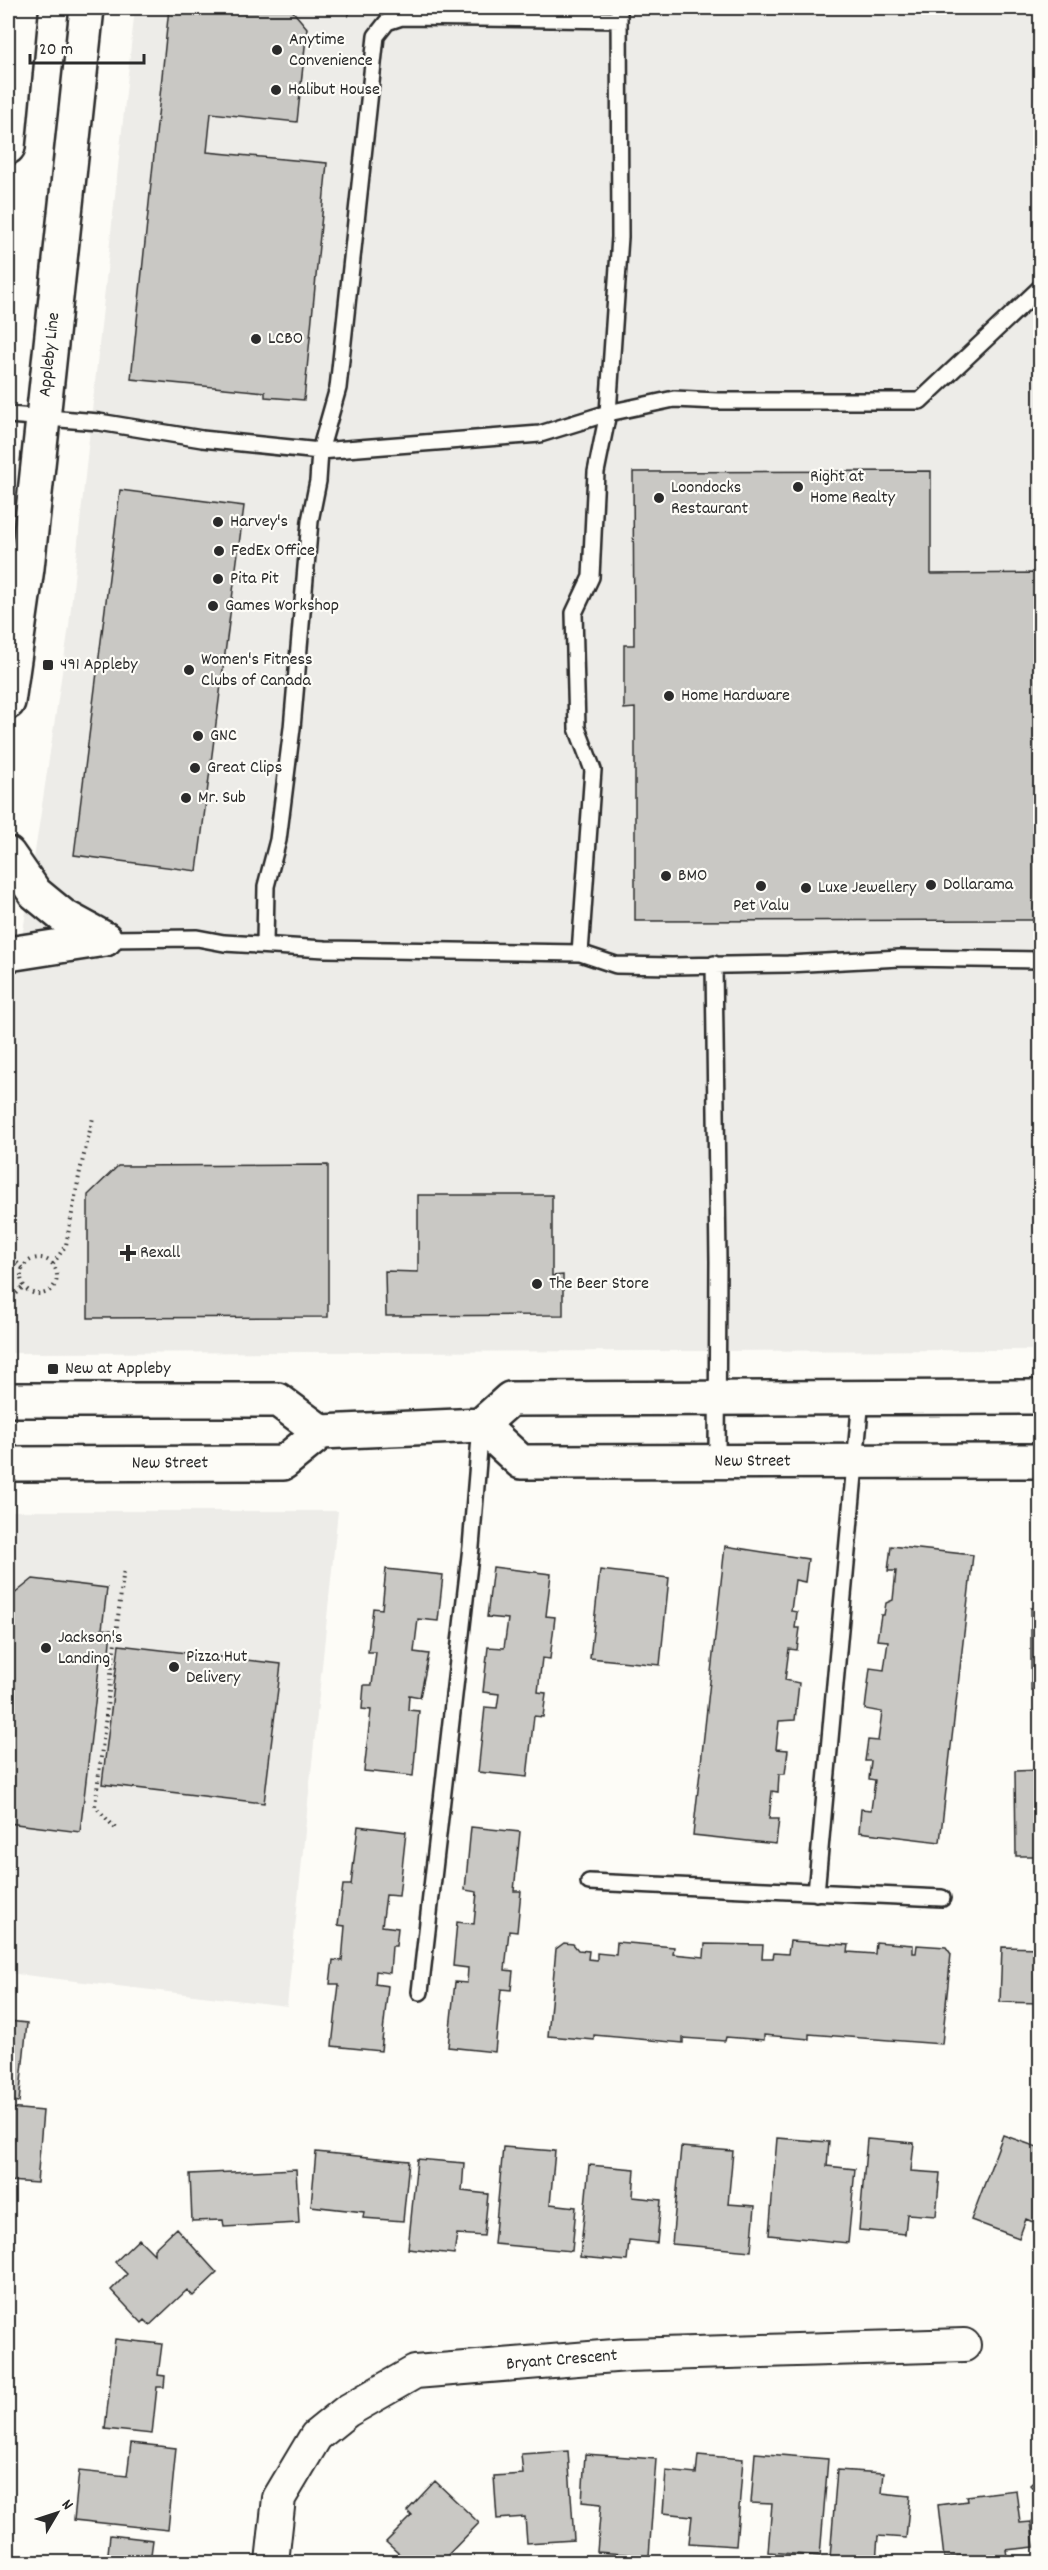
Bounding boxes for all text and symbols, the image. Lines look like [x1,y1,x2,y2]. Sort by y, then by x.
scale bar [30,27,144,65]
place label: Anytime Convenience [289,28,373,74]
text: 20 m [39,38,73,63]
marker: Anytime Convenience [270,43,284,57]
place label: Halibut House [288,78,380,103]
marker: Halibut House [269,83,283,97]
street label: Appleby Line [33,311,67,398]
place label: LCBO [268,327,303,352]
marker: LCBO [249,332,263,346]
place label: Right at Home Realty [810,465,896,511]
place label: Loondocks Restaurant [671,476,749,522]
marker: Right at Home Realty [791,480,805,494]
marker: Loondocks Restaurant [652,491,666,505]
place label: Harvey's [230,510,288,535]
marker: Harvey's [211,515,225,529]
place label: FedEx Office [231,539,315,564]
marker: FedEx Office [212,544,226,558]
place label: Pita Pit [230,567,279,592]
marker: Pita Pit [211,572,225,586]
place label: Games Workshop [225,594,339,619]
marker: Games Workshop [206,599,220,613]
place label: Women's Fitness Clubs of Canada [201,648,313,694]
place label: 491 Appleby [60,653,138,678]
marker: 491 Appleby [41,658,55,672]
marker: Women's Fitness Clubs of Canada [182,663,196,677]
place label: Home Hardware [681,684,790,709]
marker: Home Hardware [662,689,676,703]
place label: GNC [210,724,237,749]
marker: GNC [191,729,205,743]
place label: Great Clips [207,756,282,781]
marker: Great Clips [188,761,202,775]
place label: Mr. Sub [198,786,246,811]
marker: Mr. Sub [179,791,193,805]
place label: BMO [678,864,707,889]
marker: BMO [659,869,673,883]
place label: Dollarama [943,873,1014,898]
place label: Luxe Jewellery [818,876,917,901]
marker: Dollarama [924,878,938,892]
marker: Pet Valu [754,879,768,893]
marker: Luxe Jewellery [799,881,813,895]
place label: Pet Valu [733,894,789,919]
place label: Rexall [140,1241,181,1266]
marker: Rexall [121,1246,135,1260]
place label: The Beer Store [549,1272,649,1297]
marker: The Beer Store [530,1277,544,1291]
place label: New at Appleby [65,1357,171,1382]
marker: New at Appleby [46,1362,60,1376]
street label: New Street [714,1449,791,1474]
street label: New Street [132,1451,209,1476]
place label: Jackson's Landing [58,1626,123,1672]
marker: Jackson's Landing [39,1641,53,1655]
place label: Pizza Hut Delivery [186,1645,248,1691]
marker: Pizza Hut Delivery [167,1660,181,1674]
street label: Bryant Crescent [505,2343,619,2377]
north arrow [27,2483,87,2543]
text: N [55,2495,78,2516]

